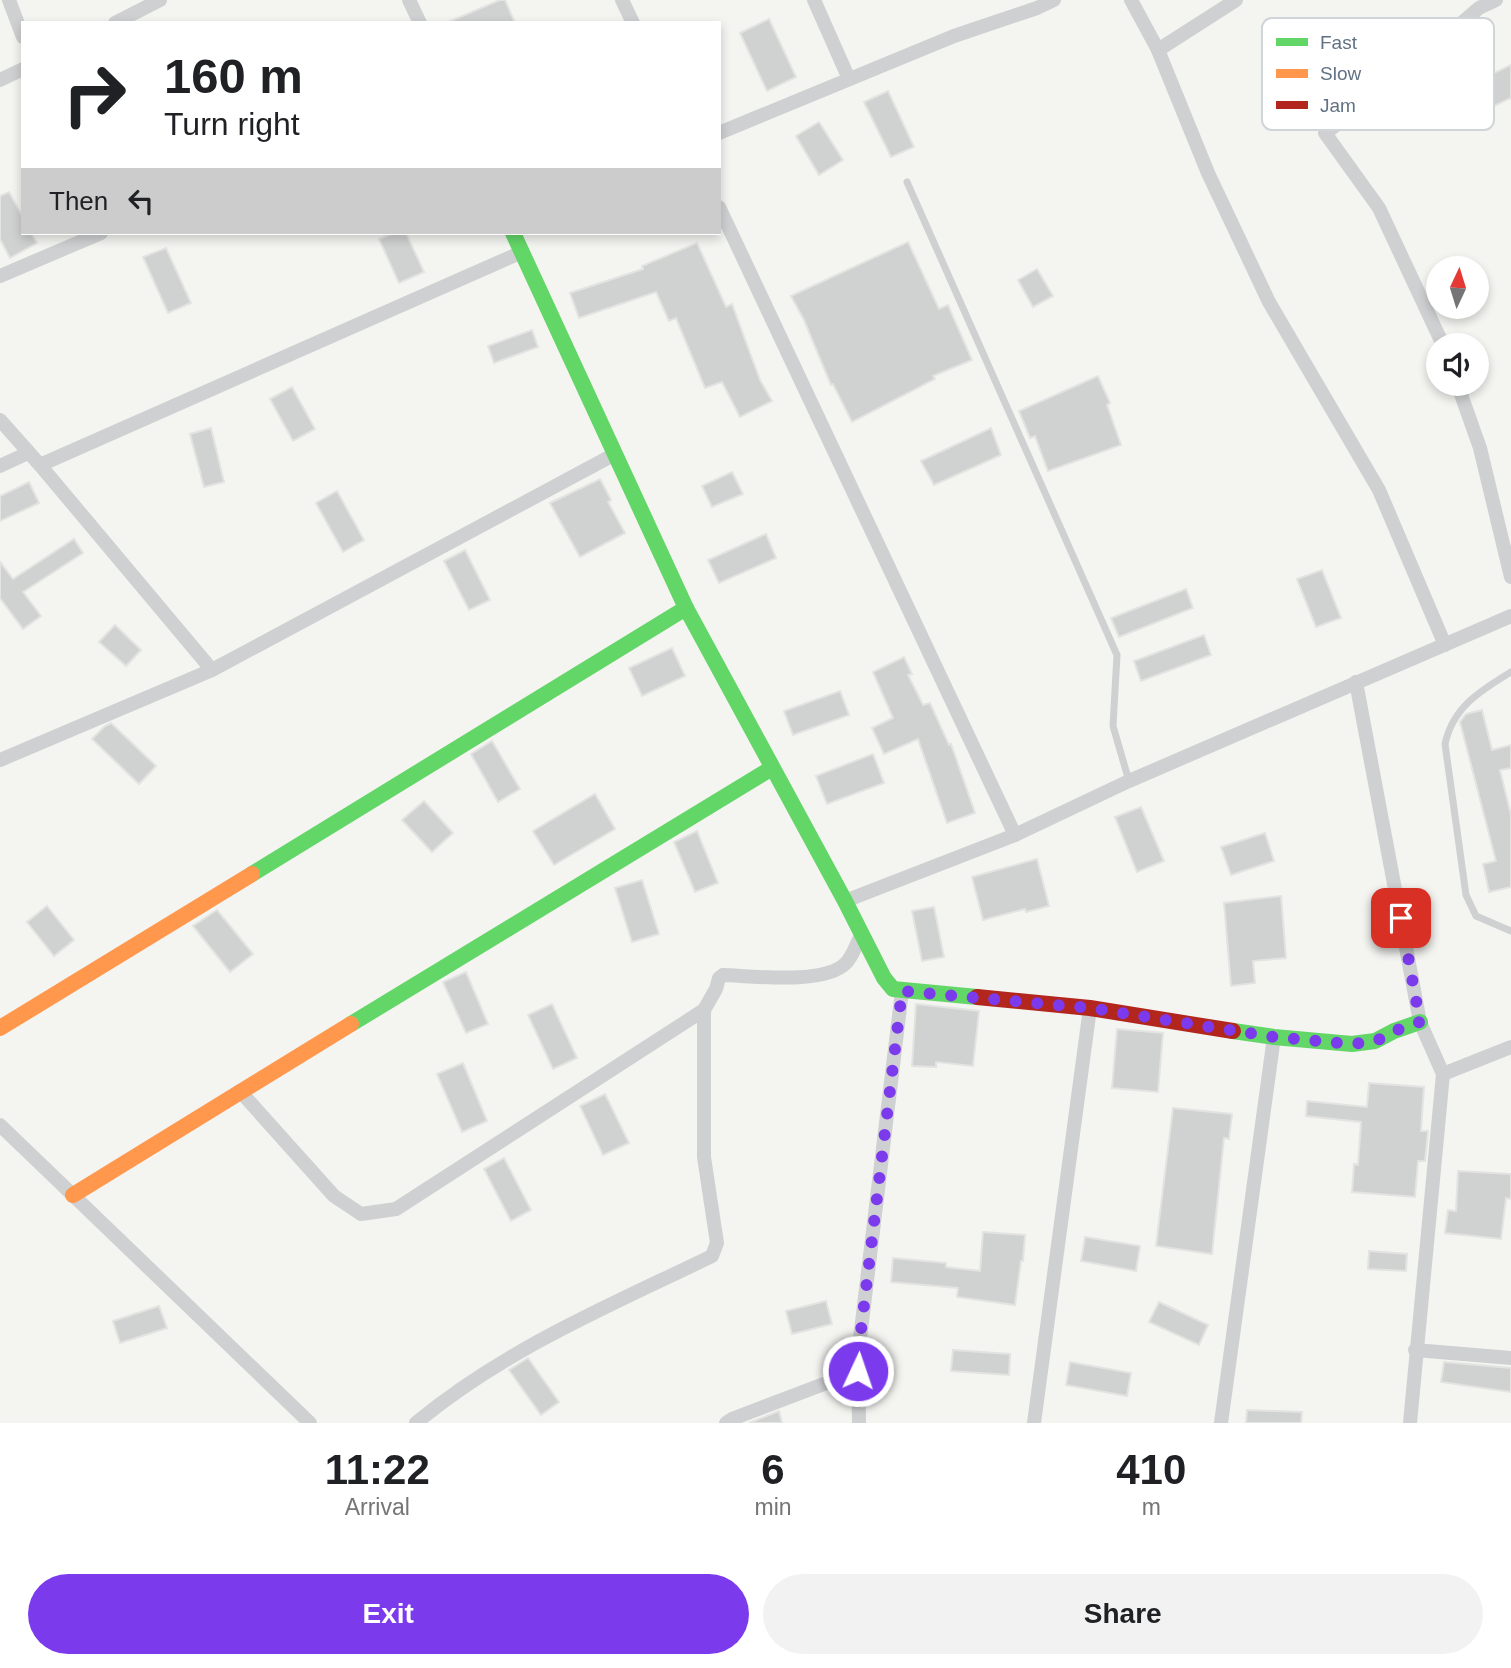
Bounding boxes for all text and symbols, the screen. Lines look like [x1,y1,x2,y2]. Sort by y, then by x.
legend [1262,18,1494,130]
text: Fast [1320,32,1358,53]
icon: right [49,49,140,140]
text: 160 m [164,49,303,103]
text: Slow [1320,63,1361,84]
text: Jam [1320,95,1356,116]
text: Turn right [164,106,300,142]
icon: left [122,182,160,220]
text: Then [49,186,108,216]
north arrow [1426,256,1489,318]
map controls [1426,256,1489,396]
button: sound [1426,333,1489,396]
pin [1371,888,1431,948]
icon: arrive [1382,899,1420,937]
position arrow [821,1334,895,1408]
text: 11:22 [325,1446,430,1493]
text: 6 [761,1446,785,1493]
text: 410 [1116,1446,1186,1493]
text: Arrival [345,1494,410,1520]
text: min [754,1494,792,1520]
text: m [1142,1494,1161,1520]
button: Exit [28,1574,749,1654]
button: Share [763,1574,1483,1654]

